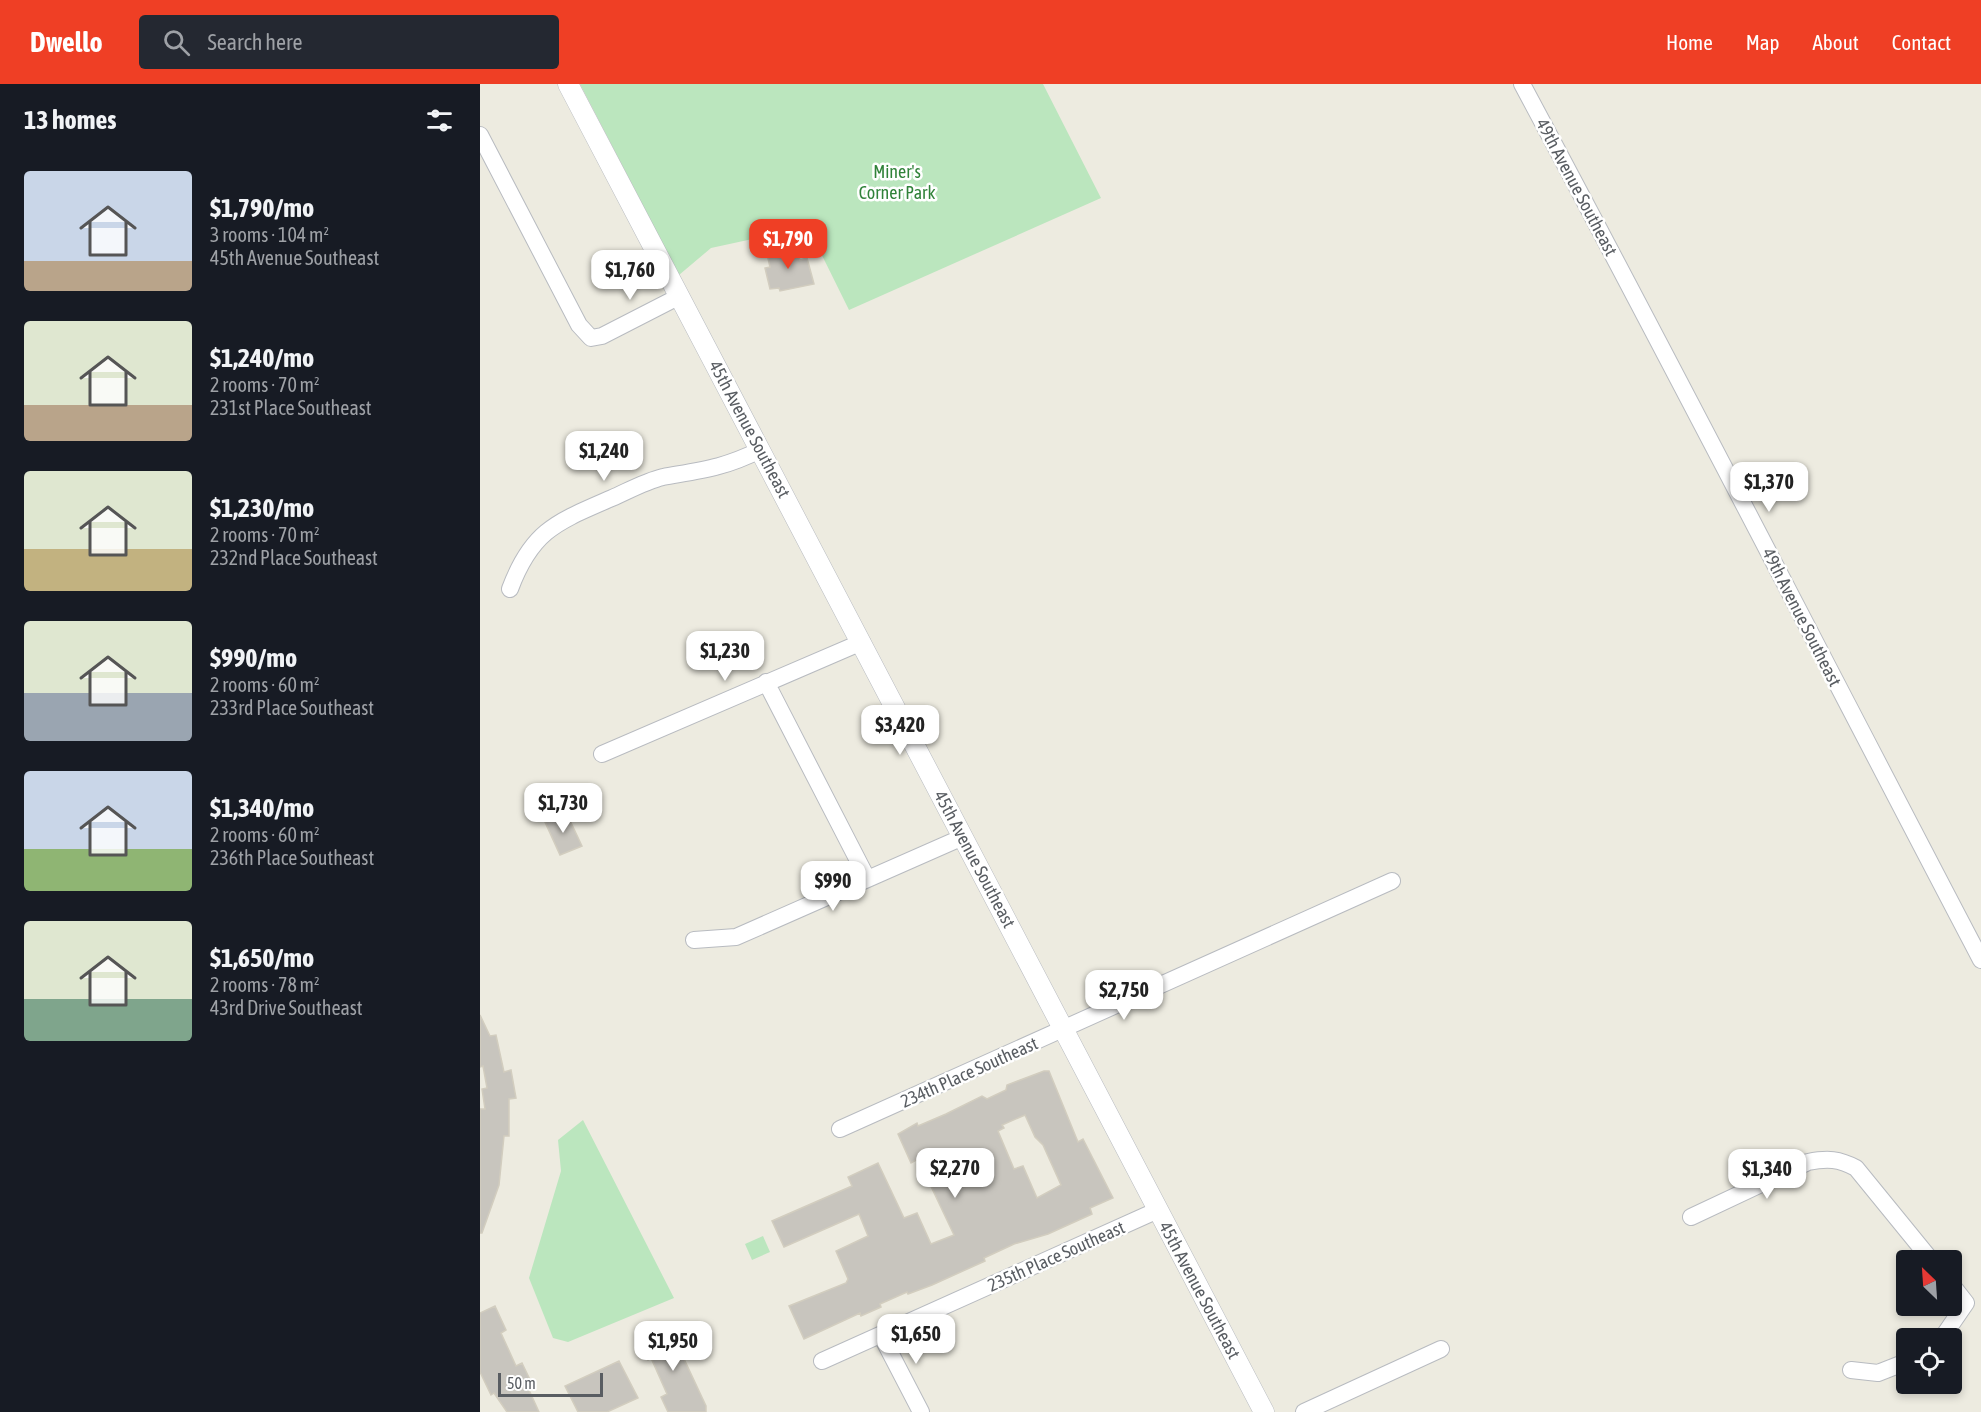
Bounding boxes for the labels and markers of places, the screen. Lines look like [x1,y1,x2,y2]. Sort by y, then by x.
pin: $1,790 [739,219,837,270]
pin: $1,760 [581,250,679,301]
pin: $1,240 [555,431,653,482]
pin: $1,370 [1720,462,1818,513]
pin: $1,230 [676,631,774,682]
pin: $3,420 [851,705,949,756]
pin: $1,730 [514,783,612,834]
pin: $990 [797,861,869,912]
pin: $2,750 [1075,970,1173,1021]
pin: $2,270 [906,1148,1004,1199]
pin: $1,340 [1718,1149,1816,1200]
pin: $1,650 [867,1314,965,1365]
pin: $1,950 [624,1321,722,1372]

